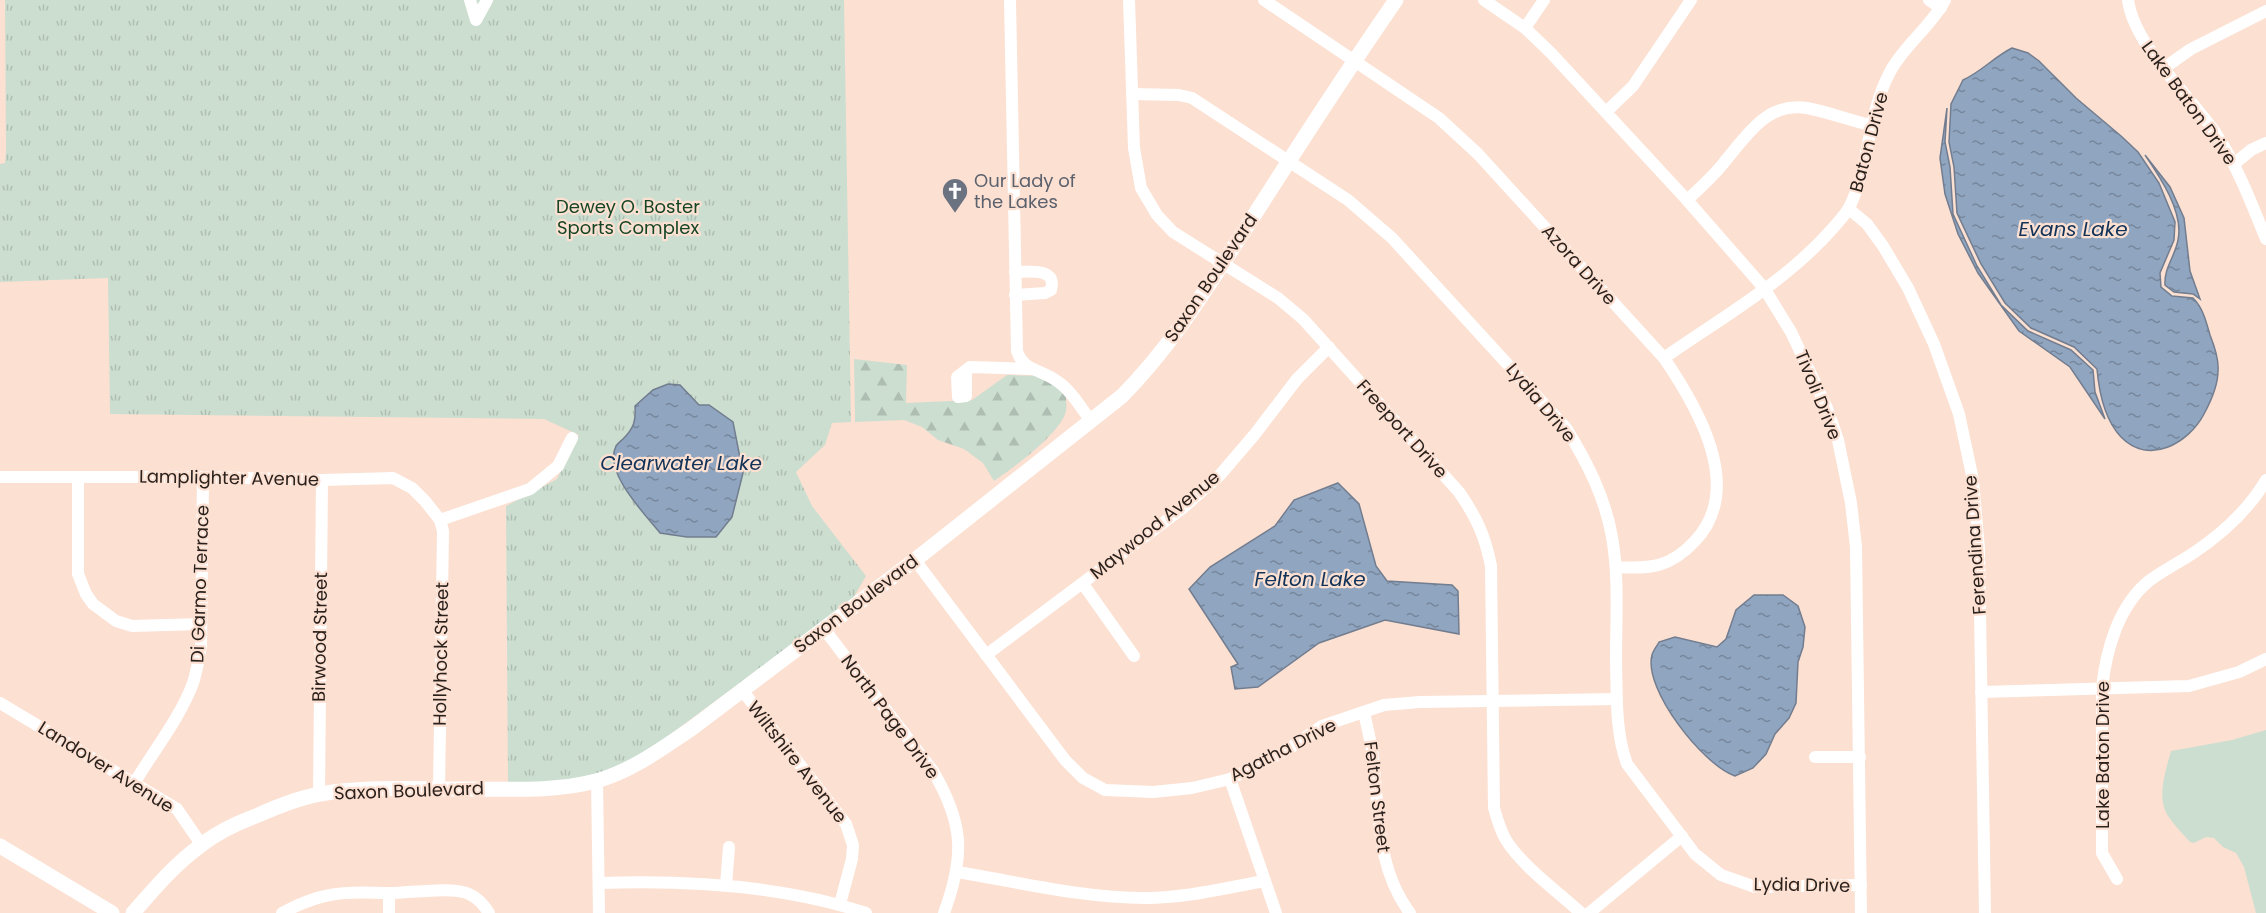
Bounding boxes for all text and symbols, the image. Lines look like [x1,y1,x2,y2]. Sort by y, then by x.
street label: Lake Baton Drive [2136,36,2243,170]
street label: Baton Drive [1843,89,1894,195]
place label: Our Lady of the Lakes [974,168,1076,214]
church icon: Our Lady of the Lakes [940,176,970,214]
park label: Dewey O. Boster Sports Complex [556,194,700,240]
street label: Saxon Boulevard [1158,209,1263,347]
water label: Evans Lake [2018,215,2128,243]
street label: Azora Drive [1536,219,1622,310]
street label: Tivoli Drive [1789,346,1848,443]
street label: Lydia Drive [1501,358,1582,448]
street label: Freeport Drive [1351,374,1453,483]
water label: Clearwater Lake [600,449,762,477]
street label: Lamplighter Avenue [139,463,319,492]
street label: Maywood Avenue [1085,464,1225,585]
street label: Ferendina Drive [1957,474,1992,616]
street label: Di Garmo Terrace [184,504,215,664]
street label: Saxon Boulevard [788,548,923,659]
water label: Felton Lake [1254,565,1366,593]
street label: Birwood Street [306,572,333,702]
street label: Hollyhock Street [427,582,454,726]
street label: North Page Drive [835,649,945,784]
street label: Lake Baton Drive [2090,681,2115,829]
street label: Wiltshire Avenue [742,695,853,828]
street label: Agatha Drive [1225,712,1340,787]
street label: Landover Avenue [34,715,179,818]
street label: Felton Street [1358,740,1397,854]
street label: Saxon Boulevard [334,775,484,806]
street label: Lydia Drive [1753,871,1851,898]

